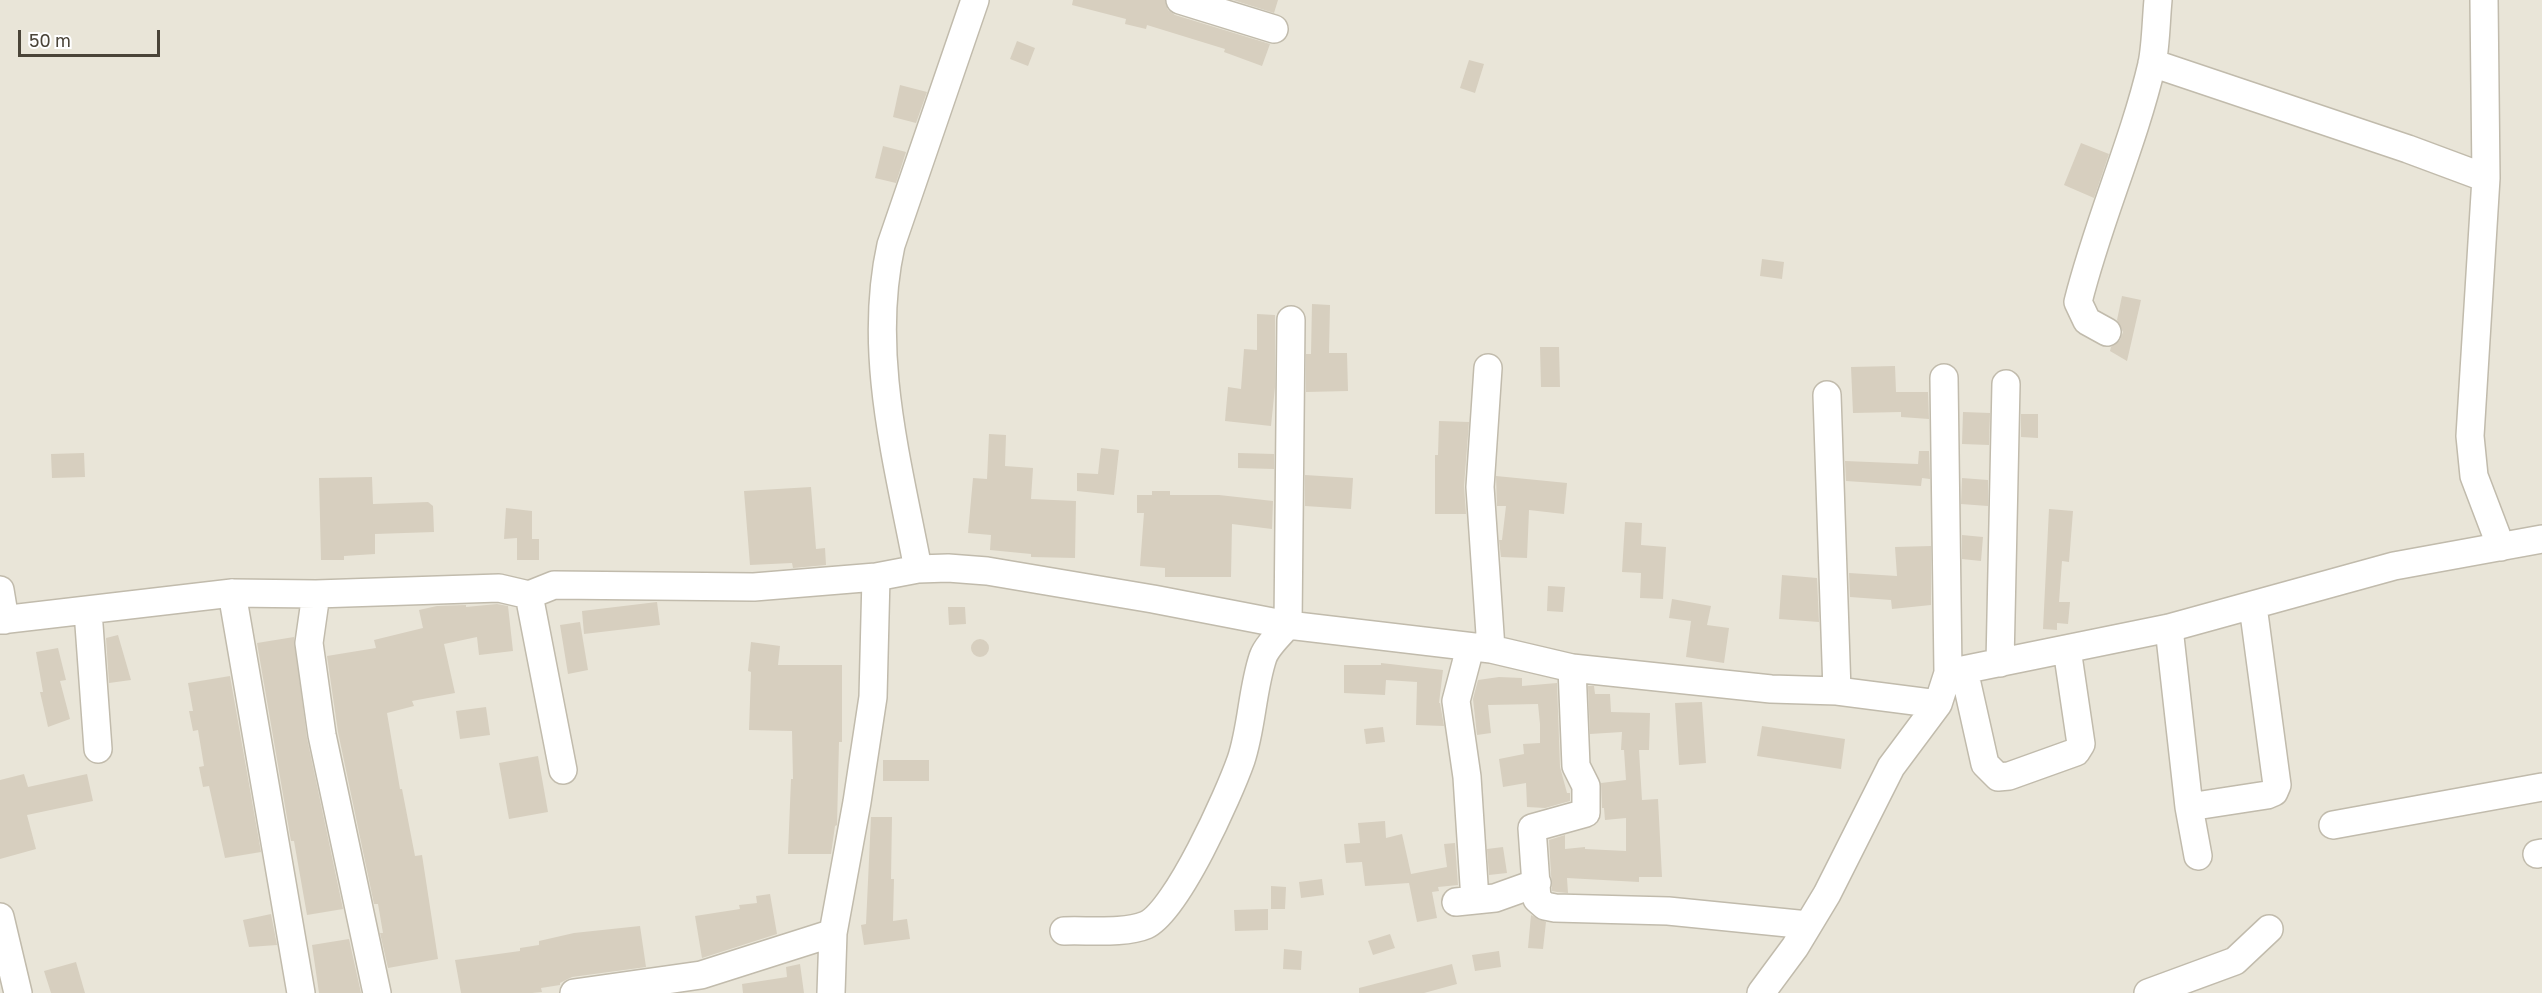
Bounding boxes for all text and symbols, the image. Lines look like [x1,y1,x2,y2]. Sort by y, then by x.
scale bar [21,18,164,56]
text: 50 m [29,29,71,51]

